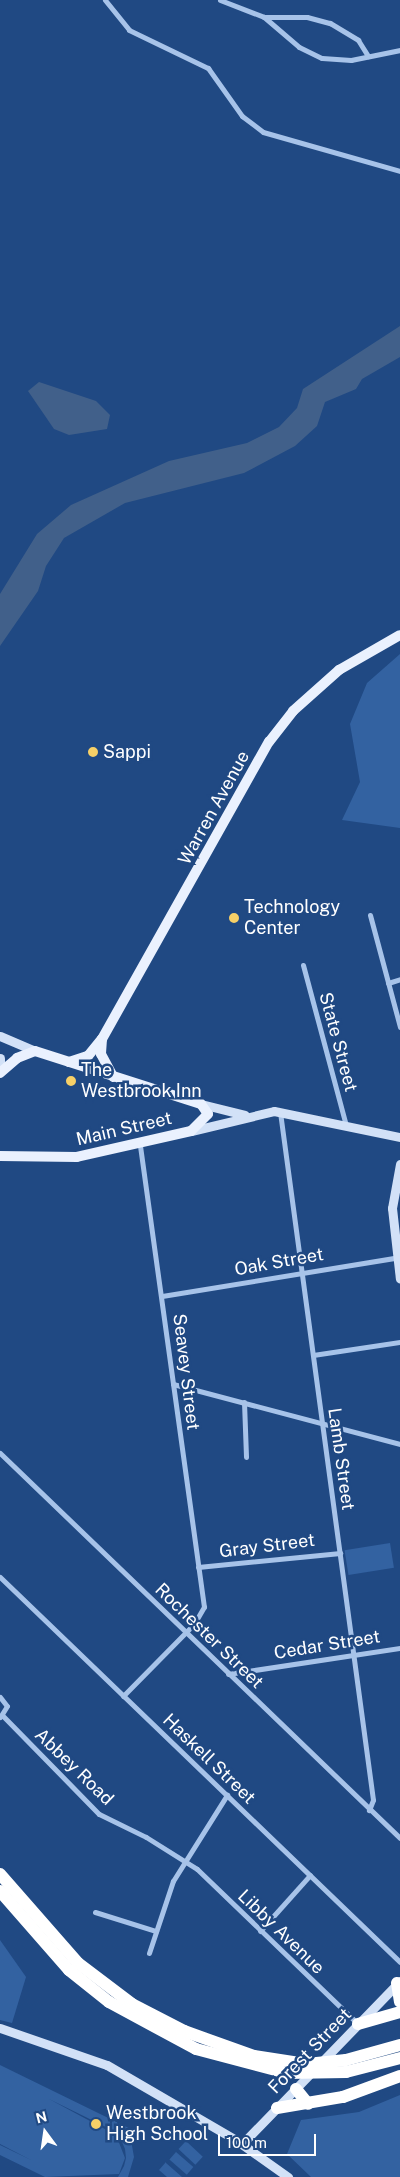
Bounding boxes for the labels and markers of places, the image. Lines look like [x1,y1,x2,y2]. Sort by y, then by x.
place label: Sappi [103,741,151,763]
marker: Sappi [87,746,99,758]
place label: Technology Center [244,897,340,940]
marker: Technology Center [228,912,240,924]
place label: The Westbrook Inn [81,1060,202,1102]
marker: The Westbrook Inn [65,1075,77,1087]
place label: Westbrook High School [106,2103,208,2146]
marker: Westbrook High School [90,2118,102,2130]

